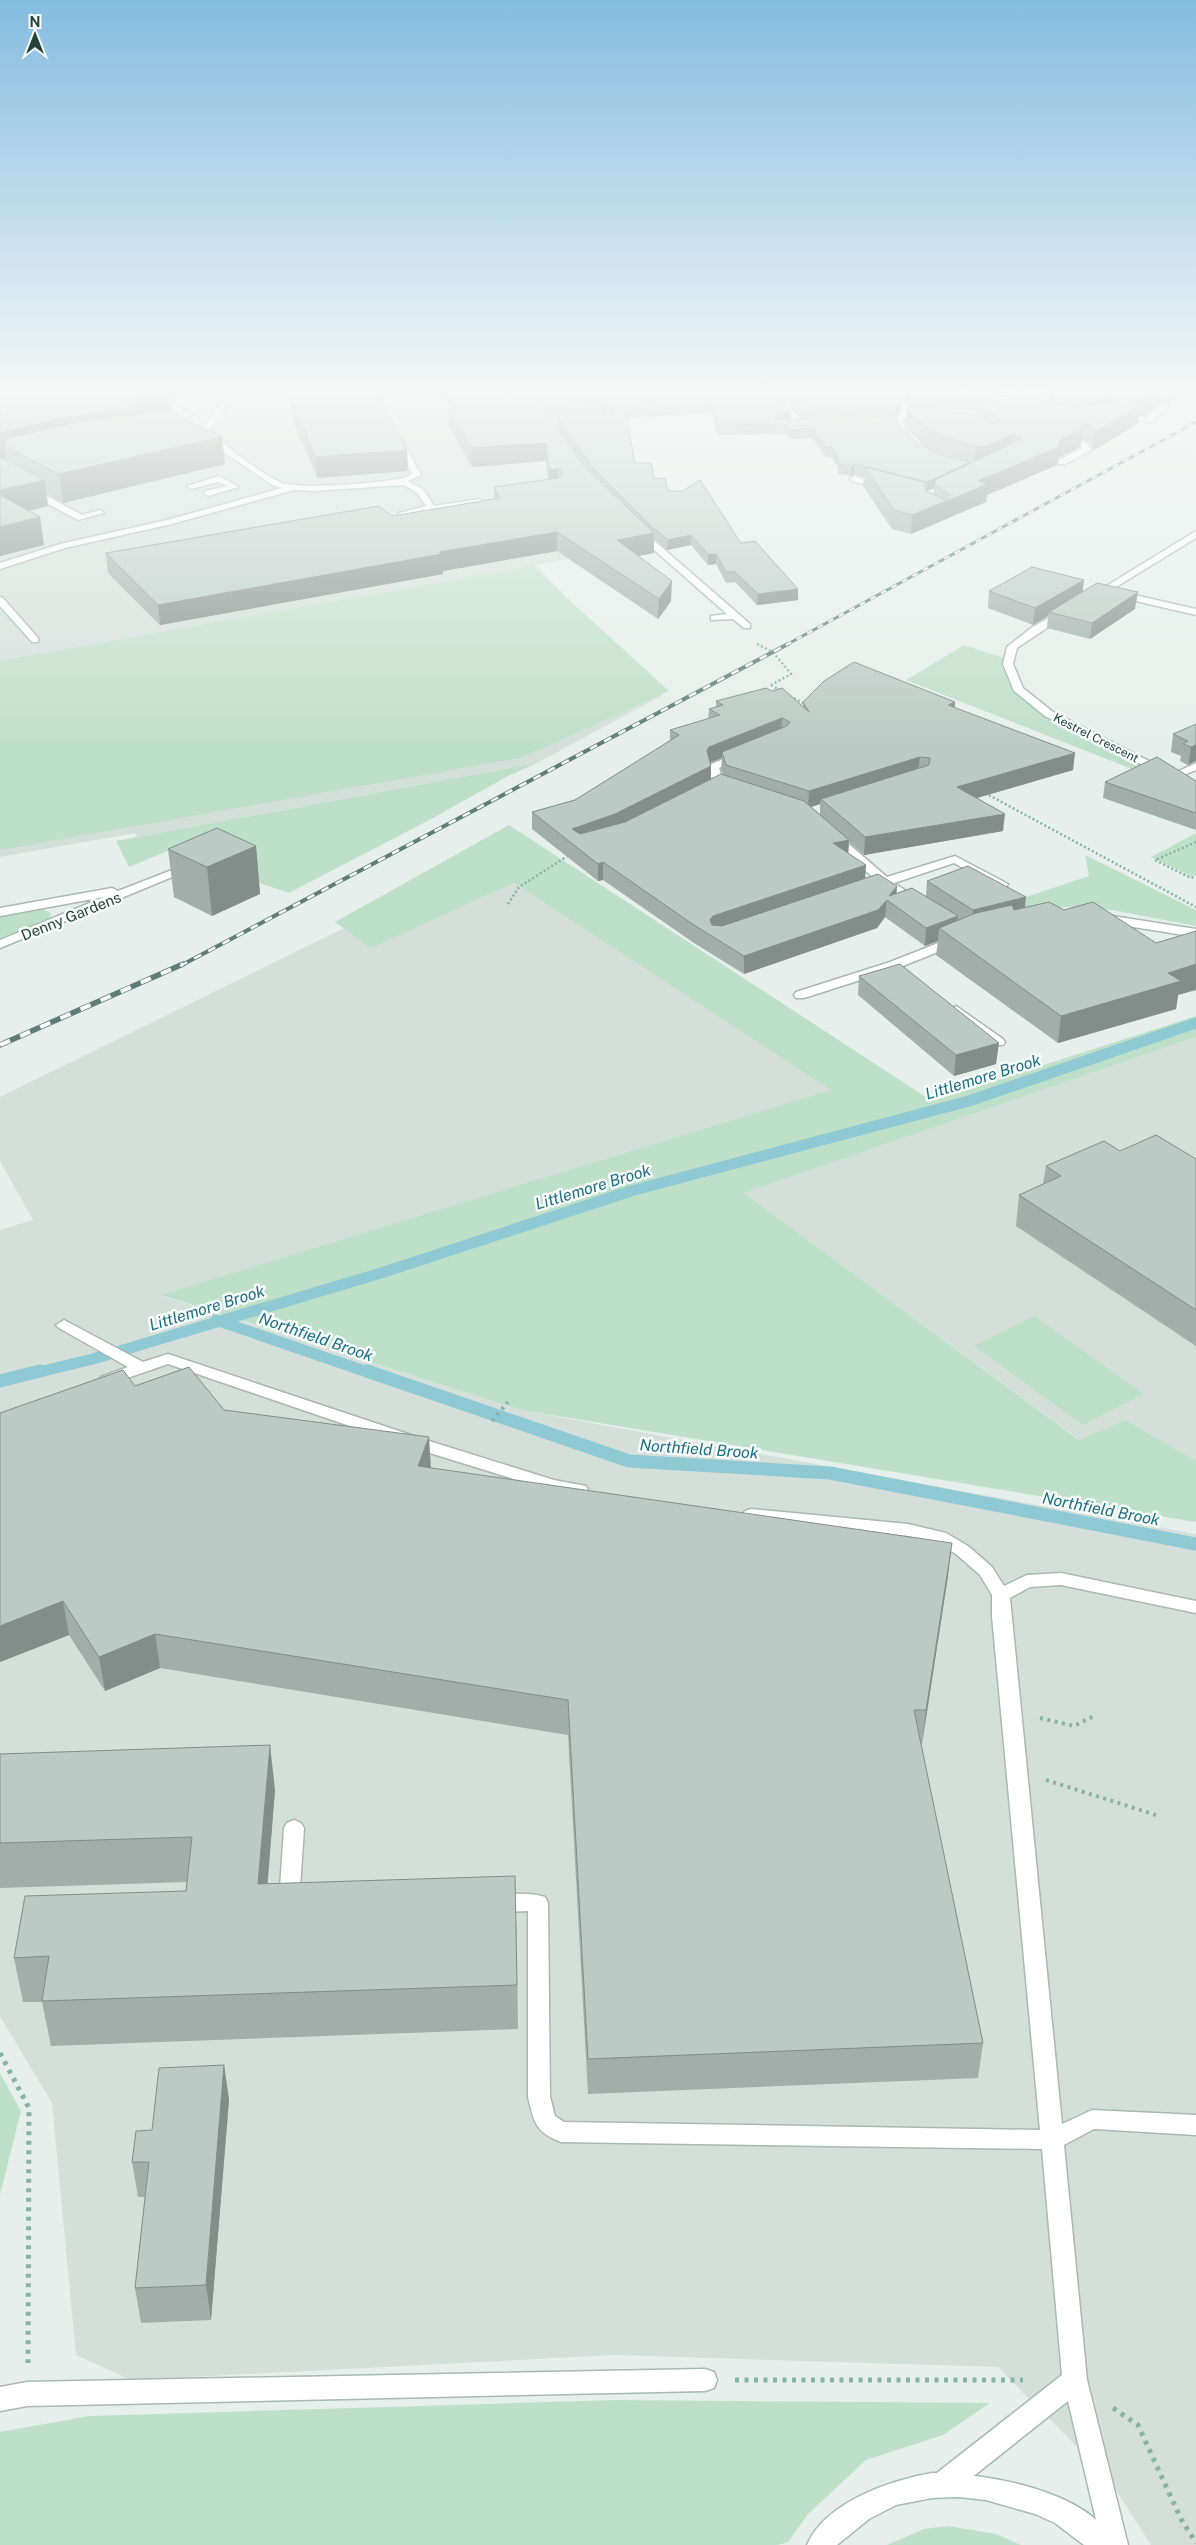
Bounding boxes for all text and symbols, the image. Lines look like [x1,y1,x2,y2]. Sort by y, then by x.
north arrow [10,10,60,60]
text: N [30,14,40,30]
street label: Kestrel Crescent [1051,711,1141,766]
street label: Denny Gardens [19,888,123,944]
water label: Littlemore Brook [923,1050,1043,1104]
water label: Littlemore Brook [533,1160,653,1214]
water label: Littlemore Brook [147,1281,267,1335]
water label: Northfield Brook [257,1309,376,1366]
water label: Northfield Brook [639,1435,759,1463]
water label: Northfield Brook [1041,1488,1162,1530]

